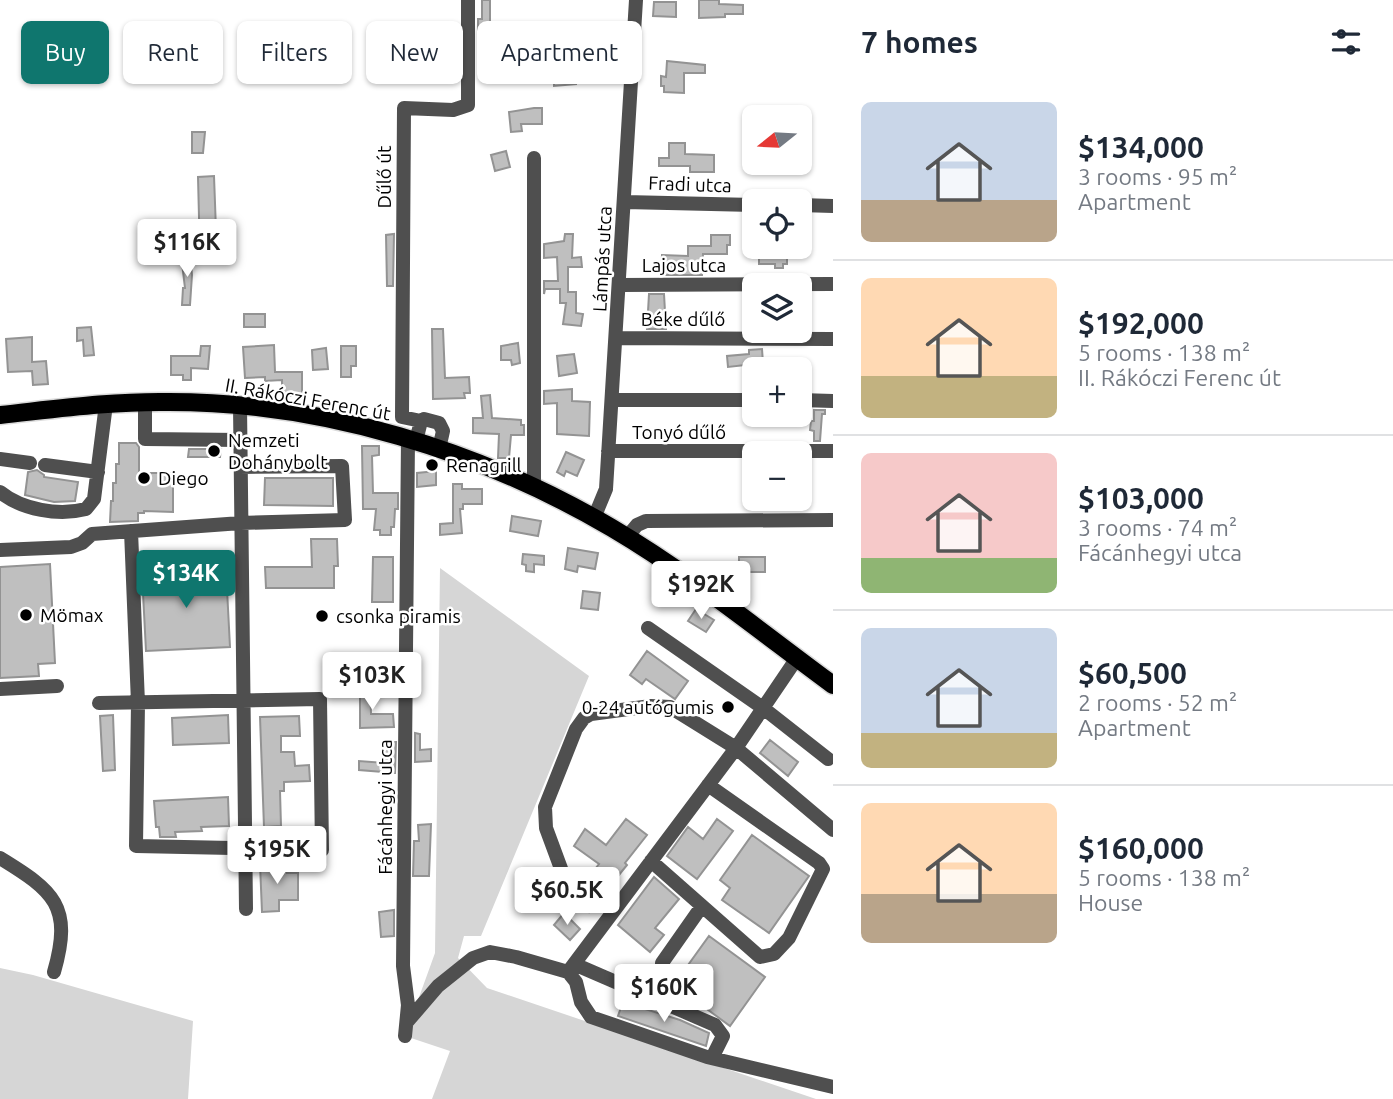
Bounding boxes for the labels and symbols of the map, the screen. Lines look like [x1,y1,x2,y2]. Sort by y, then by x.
north arrow [742,105,812,175]
street label: Dűlő út [373,145,395,209]
street label: Fradi utca [648,172,732,196]
street label: Lámpás utca [588,205,616,313]
pin: $116K [138,219,236,279]
street label: Lajos utca [642,254,726,276]
street label: Béke dűlő [641,308,725,330]
street label: II. Rákóczi Ferenc út [224,374,393,424]
street label: Tonyó dűlő [632,421,726,443]
place label: Nemzeti Dohánybolt [228,429,328,473]
marker: Nemzeti Dohánybolt [206,443,222,459]
place label: Renagrill [446,454,522,476]
marker: Renagrill [424,457,440,473]
place label: Diego [158,467,209,489]
marker: Diego [136,470,152,486]
pin: $134K [137,550,235,610]
pin: $192K [652,562,750,621]
place label: Mömax [40,604,104,626]
place label: csonka piramis [336,605,461,627]
marker: Mömax [18,607,34,623]
marker: csonka piramis [314,608,330,624]
pin: $103K [323,652,421,712]
place label: 0-24 autógumis [582,696,714,718]
marker: 0-24 autógumis [720,699,736,715]
street label: Fácánhegyi utca [374,739,396,875]
pin: $195K [228,826,326,886]
pin: $60.5K [510,867,624,927]
pin: $160K [615,964,713,1024]

